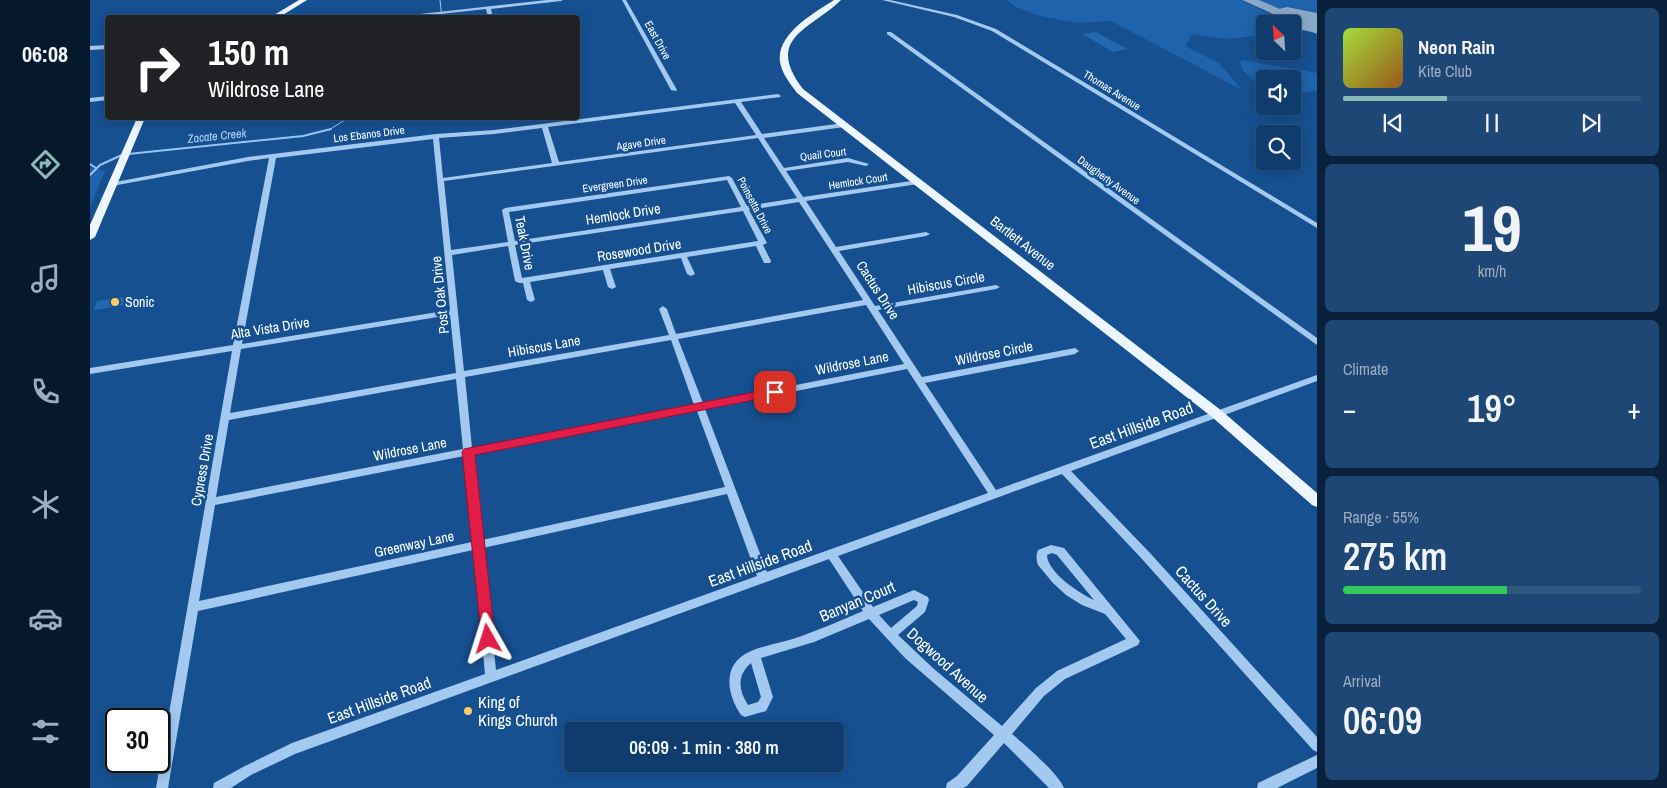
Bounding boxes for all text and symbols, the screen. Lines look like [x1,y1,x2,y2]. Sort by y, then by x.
north arrow [1256,15,1301,60]
map controls [1256,15,1301,170]
street label: East Drive [642,18,674,62]
text: 150 m [208,29,289,76]
text: Neon Rain [1418,34,1495,60]
icon: right [125,35,190,100]
text: 06:08 [22,39,68,69]
text: Kite Club [1418,60,1472,82]
street label: Thomas Avenue [1081,67,1143,113]
button: sound [1256,70,1301,115]
text: Wildrose Lane [208,74,324,104]
icon: previous [1379,109,1407,137]
icon: pause [1478,109,1506,137]
icon: next [1577,109,1605,137]
street label: Los Ebanos Drive [333,123,405,145]
water label: Zacate Creek [186,125,248,147]
button: search [1256,125,1301,170]
street label: Agave Drive [614,133,667,154]
street label: Quail Court [799,144,847,164]
icon: directions [28,147,63,182]
street label: Daugherty Avenue [1075,153,1143,207]
street label: Hemlock Court [827,169,889,193]
street label: Evergreen Drive [582,172,648,196]
street label: Poinsetta Drive [734,174,776,236]
text: 19 [1462,184,1522,271]
street label: Hemlock Drive [584,199,662,229]
street label: Bartlett Avenue [987,212,1059,274]
street label: Teak Drive [511,214,539,272]
street label: Rosewood Drive [596,234,682,266]
street label: Post Oak Drive [427,255,453,335]
street label: Cactus Drive [852,257,904,323]
text: km/h [1478,260,1506,282]
icon: music [28,261,63,296]
street label: Hibiscus Circle [906,267,986,299]
place label: Sonic [125,293,155,311]
marker: Sonic [109,296,121,308]
street label: Alta Vista Drive [228,313,311,343]
street label: Hibiscus Lane [506,331,582,361]
street label: Wildrose Circle [954,337,1034,369]
street label: Wildrose Lane [814,347,890,379]
text: Climate [1343,358,1388,380]
pin [754,371,796,413]
icon: phone [28,374,63,409]
icon: arrive [761,378,789,406]
text: 19° [1467,383,1517,434]
text: − [1343,390,1356,428]
text: + [1628,390,1641,428]
street label: East Hillside Road [1086,396,1196,454]
street label: Cypress Drive [187,433,217,507]
street label: Wildrose Lane [372,433,448,465]
icon: climate [28,487,63,522]
text: Range · 55% [1343,506,1419,528]
street label: Greenway Lane [372,527,456,561]
text: 275 km [1343,531,1447,582]
street label: East Hillside Road [705,534,815,592]
street label: Cactus Drive [1170,560,1238,632]
street label: Banyan Court [816,575,899,627]
icon: car [28,601,63,636]
position arrow [461,612,513,664]
street label: Dogwood Avenue [903,622,993,708]
text: Arrival [1343,670,1381,692]
street label: East Hillside Road [324,671,434,729]
place label: King of Kings Church [478,691,558,731]
text: 06:09 [1343,695,1422,746]
marker: King of Kings Church [462,705,474,717]
speed limit sign: 30 [105,708,170,773]
icon: filters [28,714,63,749]
text: 06:09 · 1 min · 380 m [629,734,779,760]

